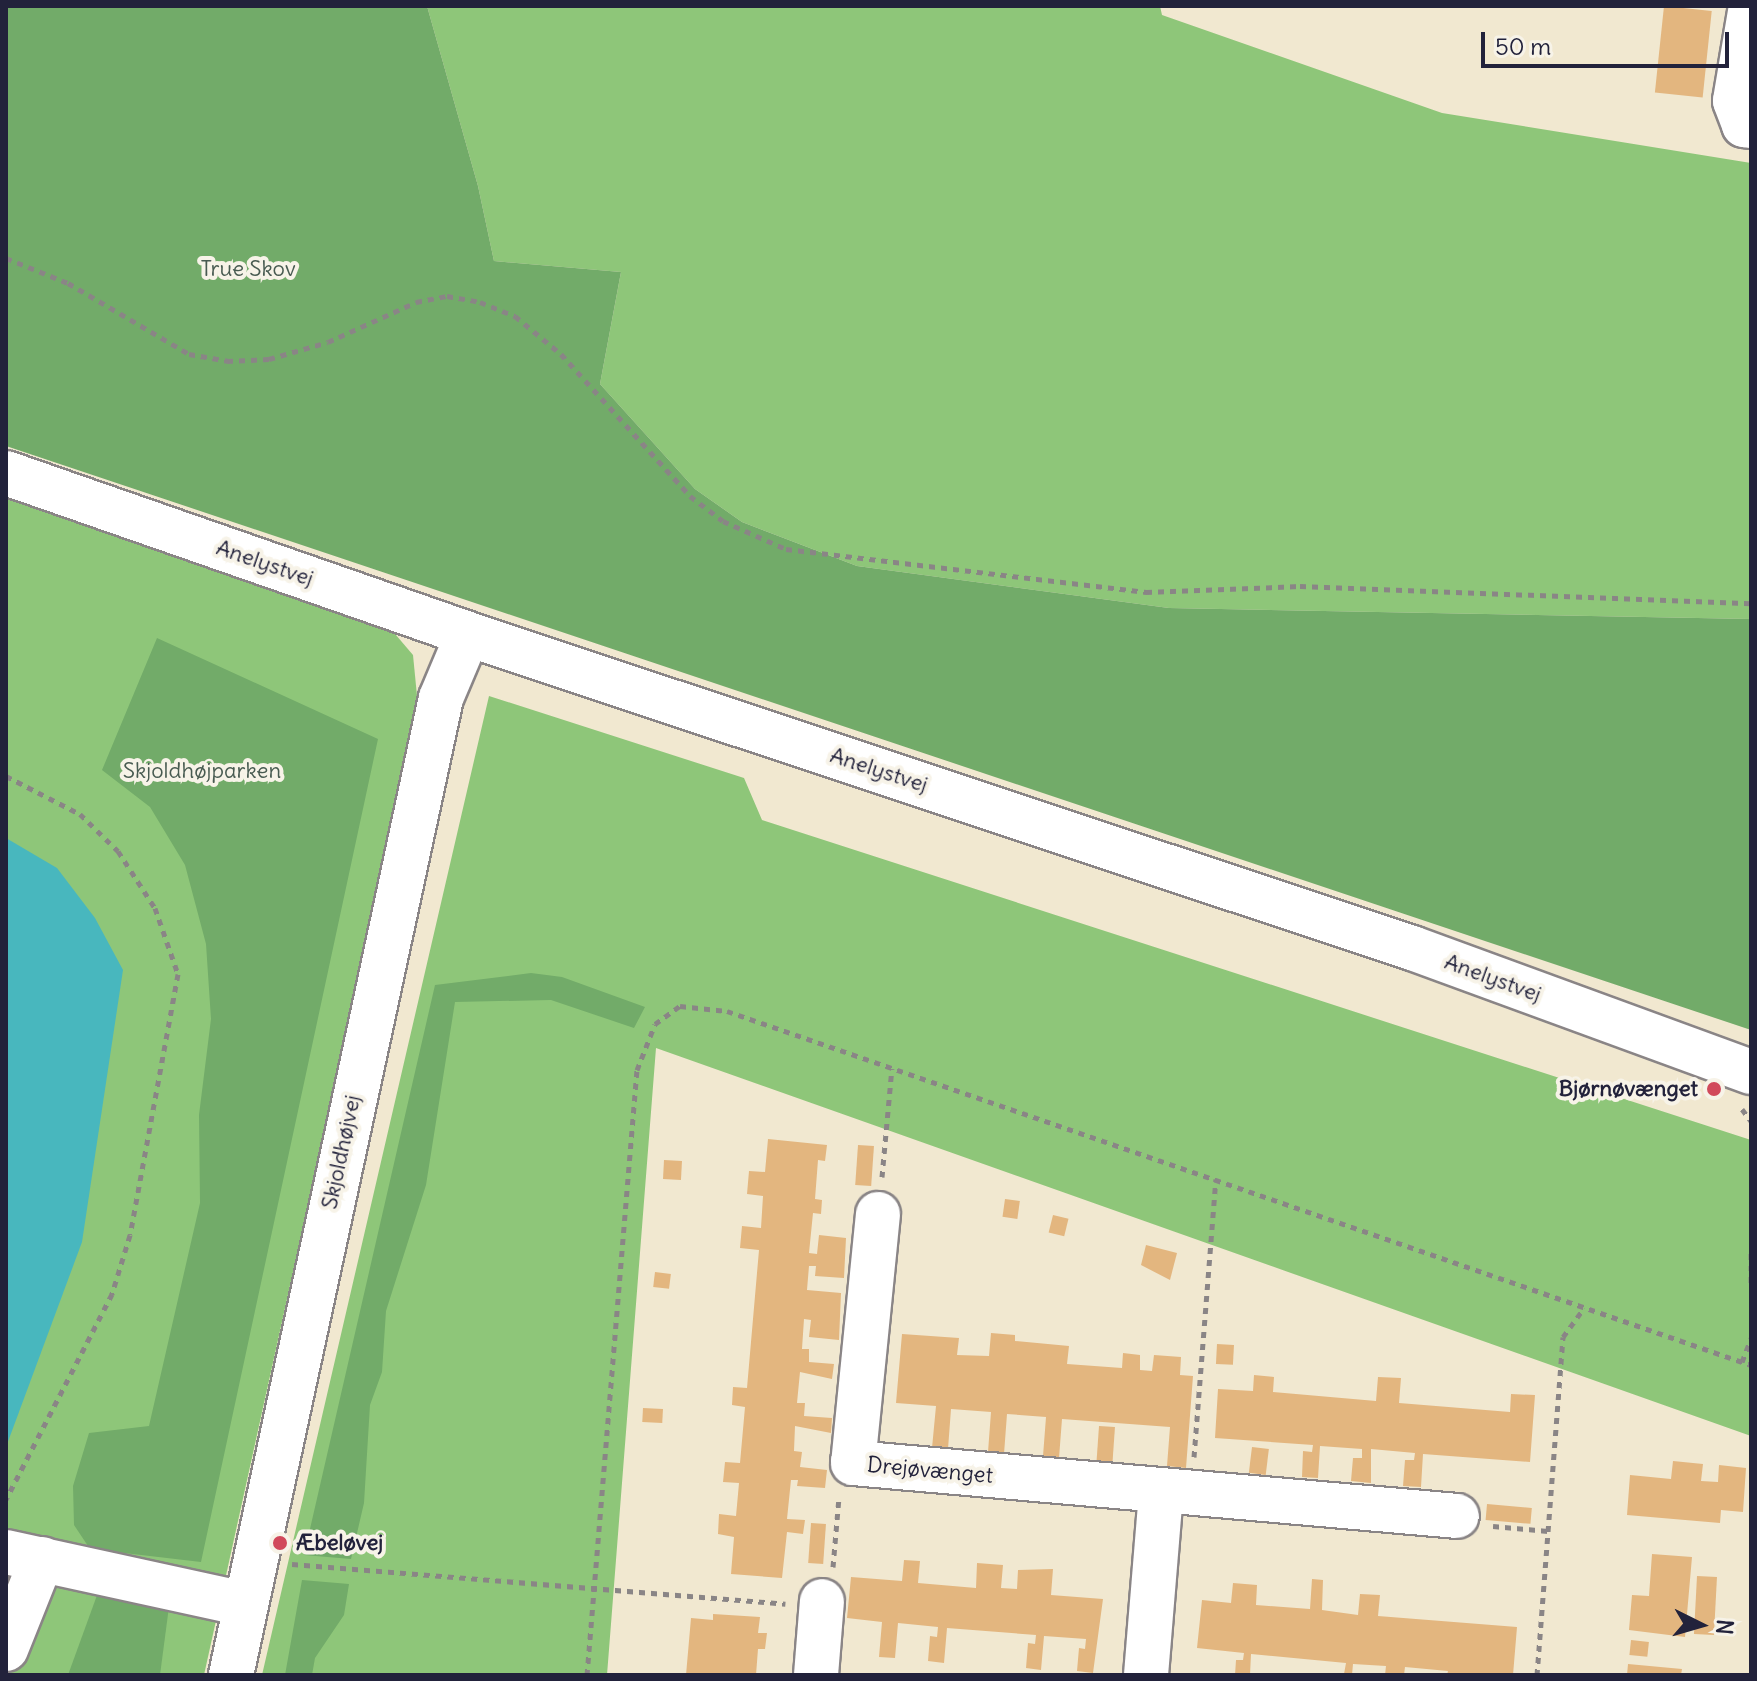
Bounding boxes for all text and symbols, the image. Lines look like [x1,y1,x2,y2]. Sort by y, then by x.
scale bar [1485,16,1733,66]
text: 50 m [1495,31,1551,61]
park label: True Skov [200,256,296,282]
street label: Anelystvej [213,534,317,592]
street label: Anelystvej [827,742,931,798]
park label: Skjoldhøjparken [123,758,281,784]
street label: Anelystvej [1441,948,1545,1008]
place label: Bjørnøvænget [1559,1076,1698,1102]
marker: Bjørnøvænget [1705,1080,1723,1098]
street label: Skjoldhøjvej [316,1093,366,1211]
street label: Drejøvænget [866,1451,994,1489]
place label: Æbeløvej [296,1530,383,1556]
marker: Æbeløvej [271,1534,289,1552]
north arrow [1661,1585,1741,1665]
text: N [1710,1618,1740,1636]

